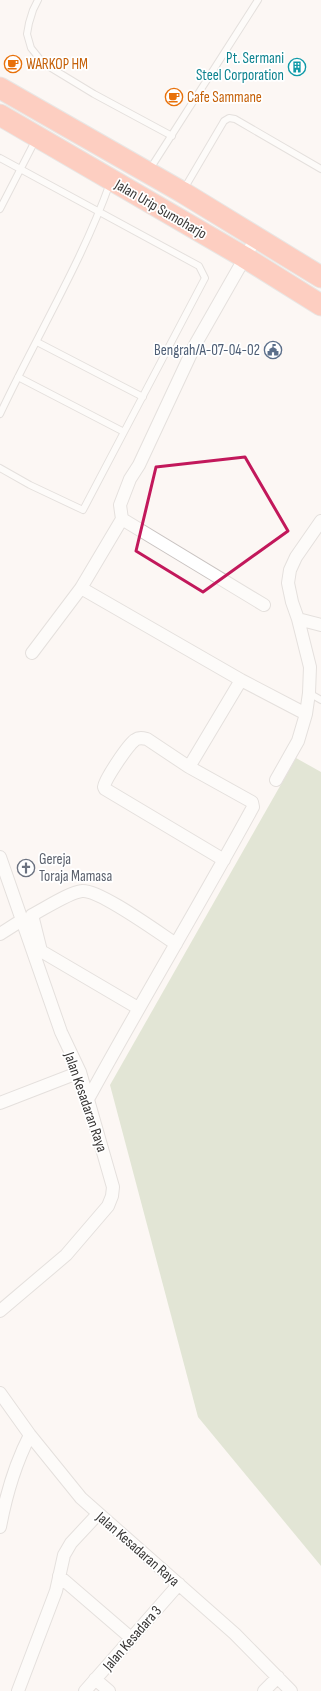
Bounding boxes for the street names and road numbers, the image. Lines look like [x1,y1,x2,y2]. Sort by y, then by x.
street label: Jalan Urip Sumoharjo [110,175,210,243]
street label: Jalan Kesadaran Raya [59,1049,112,1155]
street label: Jalan Kesadaran Raya [91,1507,183,1591]
street label: Jalan Kesadara 3 [98,1602,166,1676]

